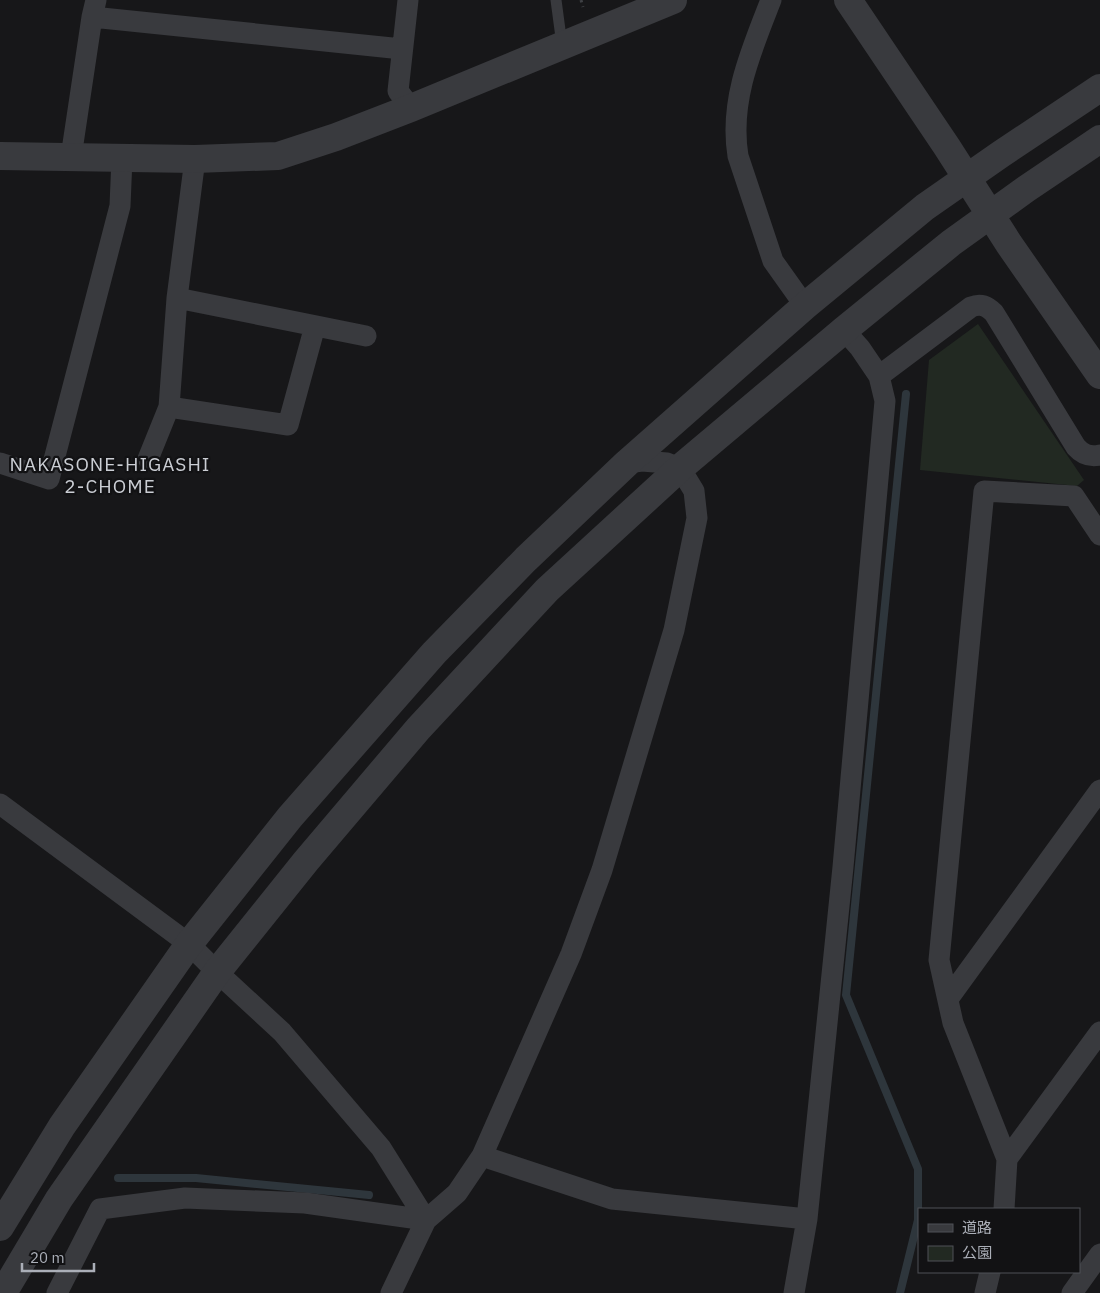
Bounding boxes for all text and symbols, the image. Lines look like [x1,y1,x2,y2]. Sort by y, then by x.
district label: NAKASONE-HIGASHI 2-CHOME [10,452,210,498]
legend [918,1208,1080,1273]
text: 道路 [962,1218,992,1237]
scale bar [22,1240,95,1272]
text: 公園 [962,1243,992,1262]
text: 20 m [30,1248,65,1267]

